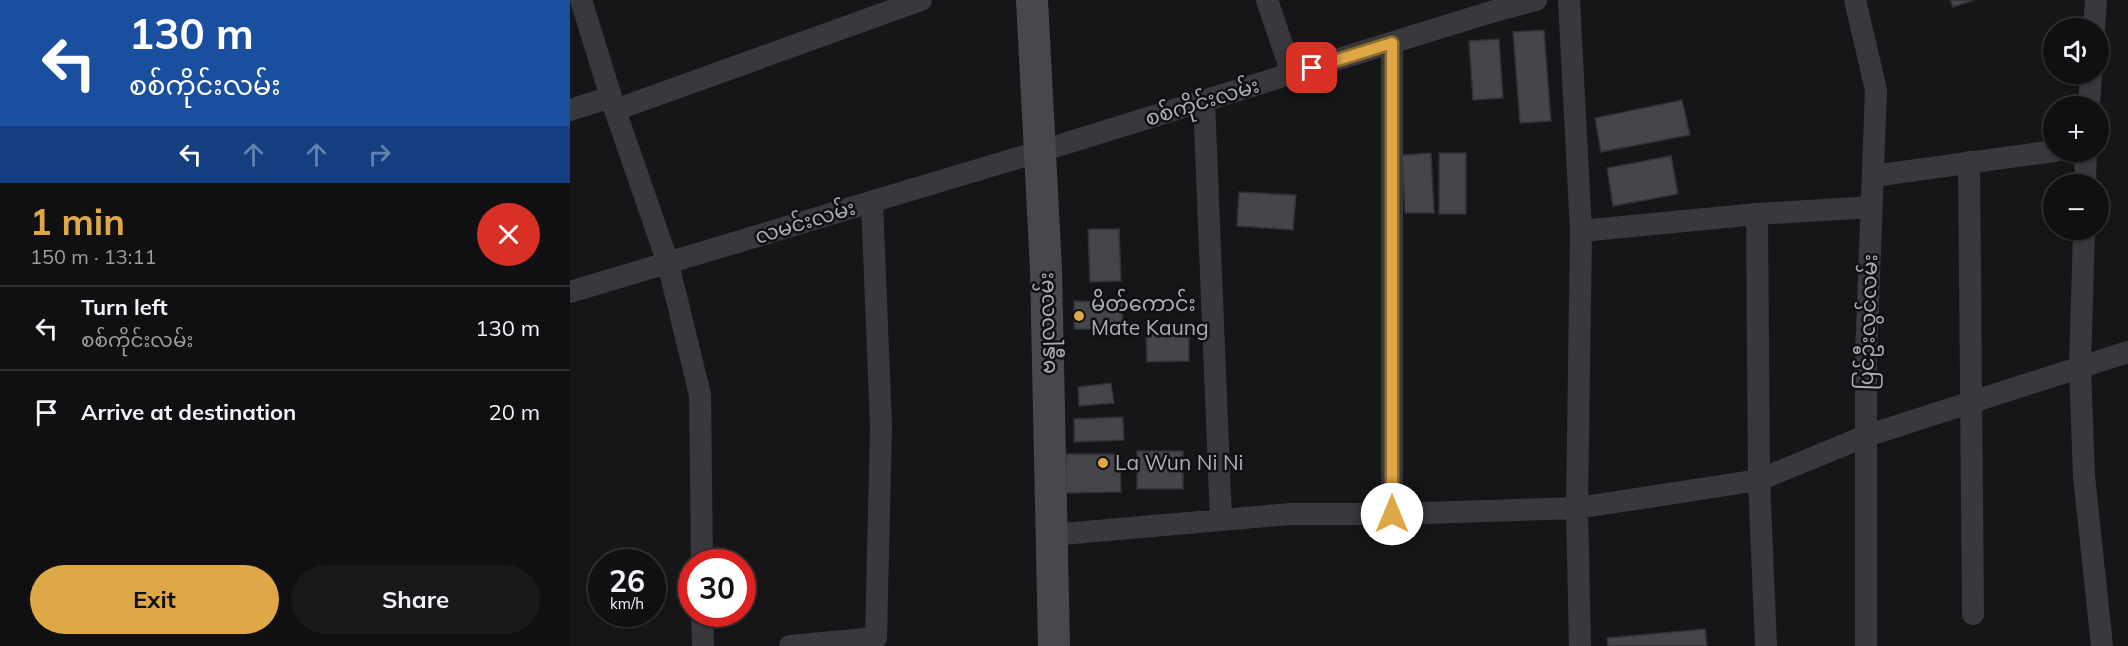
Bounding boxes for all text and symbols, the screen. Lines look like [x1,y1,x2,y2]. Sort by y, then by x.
text: 130 m [129,7,254,60]
map controls [2043,18,2109,240]
button: sound [2043,18,2109,84]
icon: left [30,24,108,102]
pin [1286,42,1337,93]
icon: arrive [1295,51,1328,84]
text: စစ်ကိုင်းလမ်း [129,68,281,102]
street label: စစ်ကိုင်းလမ်း [1141,69,1263,135]
button: + [2043,96,2109,162]
icon: left [174,138,207,171]
icon: ahead [237,138,270,171]
icon: ahead [300,138,333,171]
icon: right [363,138,396,171]
button: − [2043,174,2109,240]
street label: လမင်းလမ်း [751,192,858,249]
text: 1 min [30,199,125,244]
button: close [477,203,540,266]
text: 150 m · 13:11 [30,244,156,269]
street label: ပြင်ဦးလွင်လမ်း [1850,253,1887,391]
street label: ဗန္ဓုလလမ်း [1030,272,1065,374]
place label: မိတ်ကောင်း Mate Kaung [1091,288,1209,340]
text: Turn left [81,293,168,321]
marker: မိတ်ကောင်း Mate Kaung [1072,309,1086,323]
icon: left [30,312,63,345]
text: 130 m [475,314,540,342]
text: စစ်ကိုင်းလမ်း [81,327,193,352]
icon: arrive [30,396,63,429]
text: Arrive at destination [81,398,296,426]
text: 20 m [489,398,540,426]
place label: La Wun Ni Ni [1115,449,1244,475]
marker: La Wun Ni Ni [1096,456,1110,470]
position arrow [1360,482,1424,546]
speed limit sign: 30 [678,549,756,627]
text: 26 [609,562,645,600]
button: Exit [30,565,279,634]
button: Share [291,565,540,634]
text: km/h [610,594,644,613]

